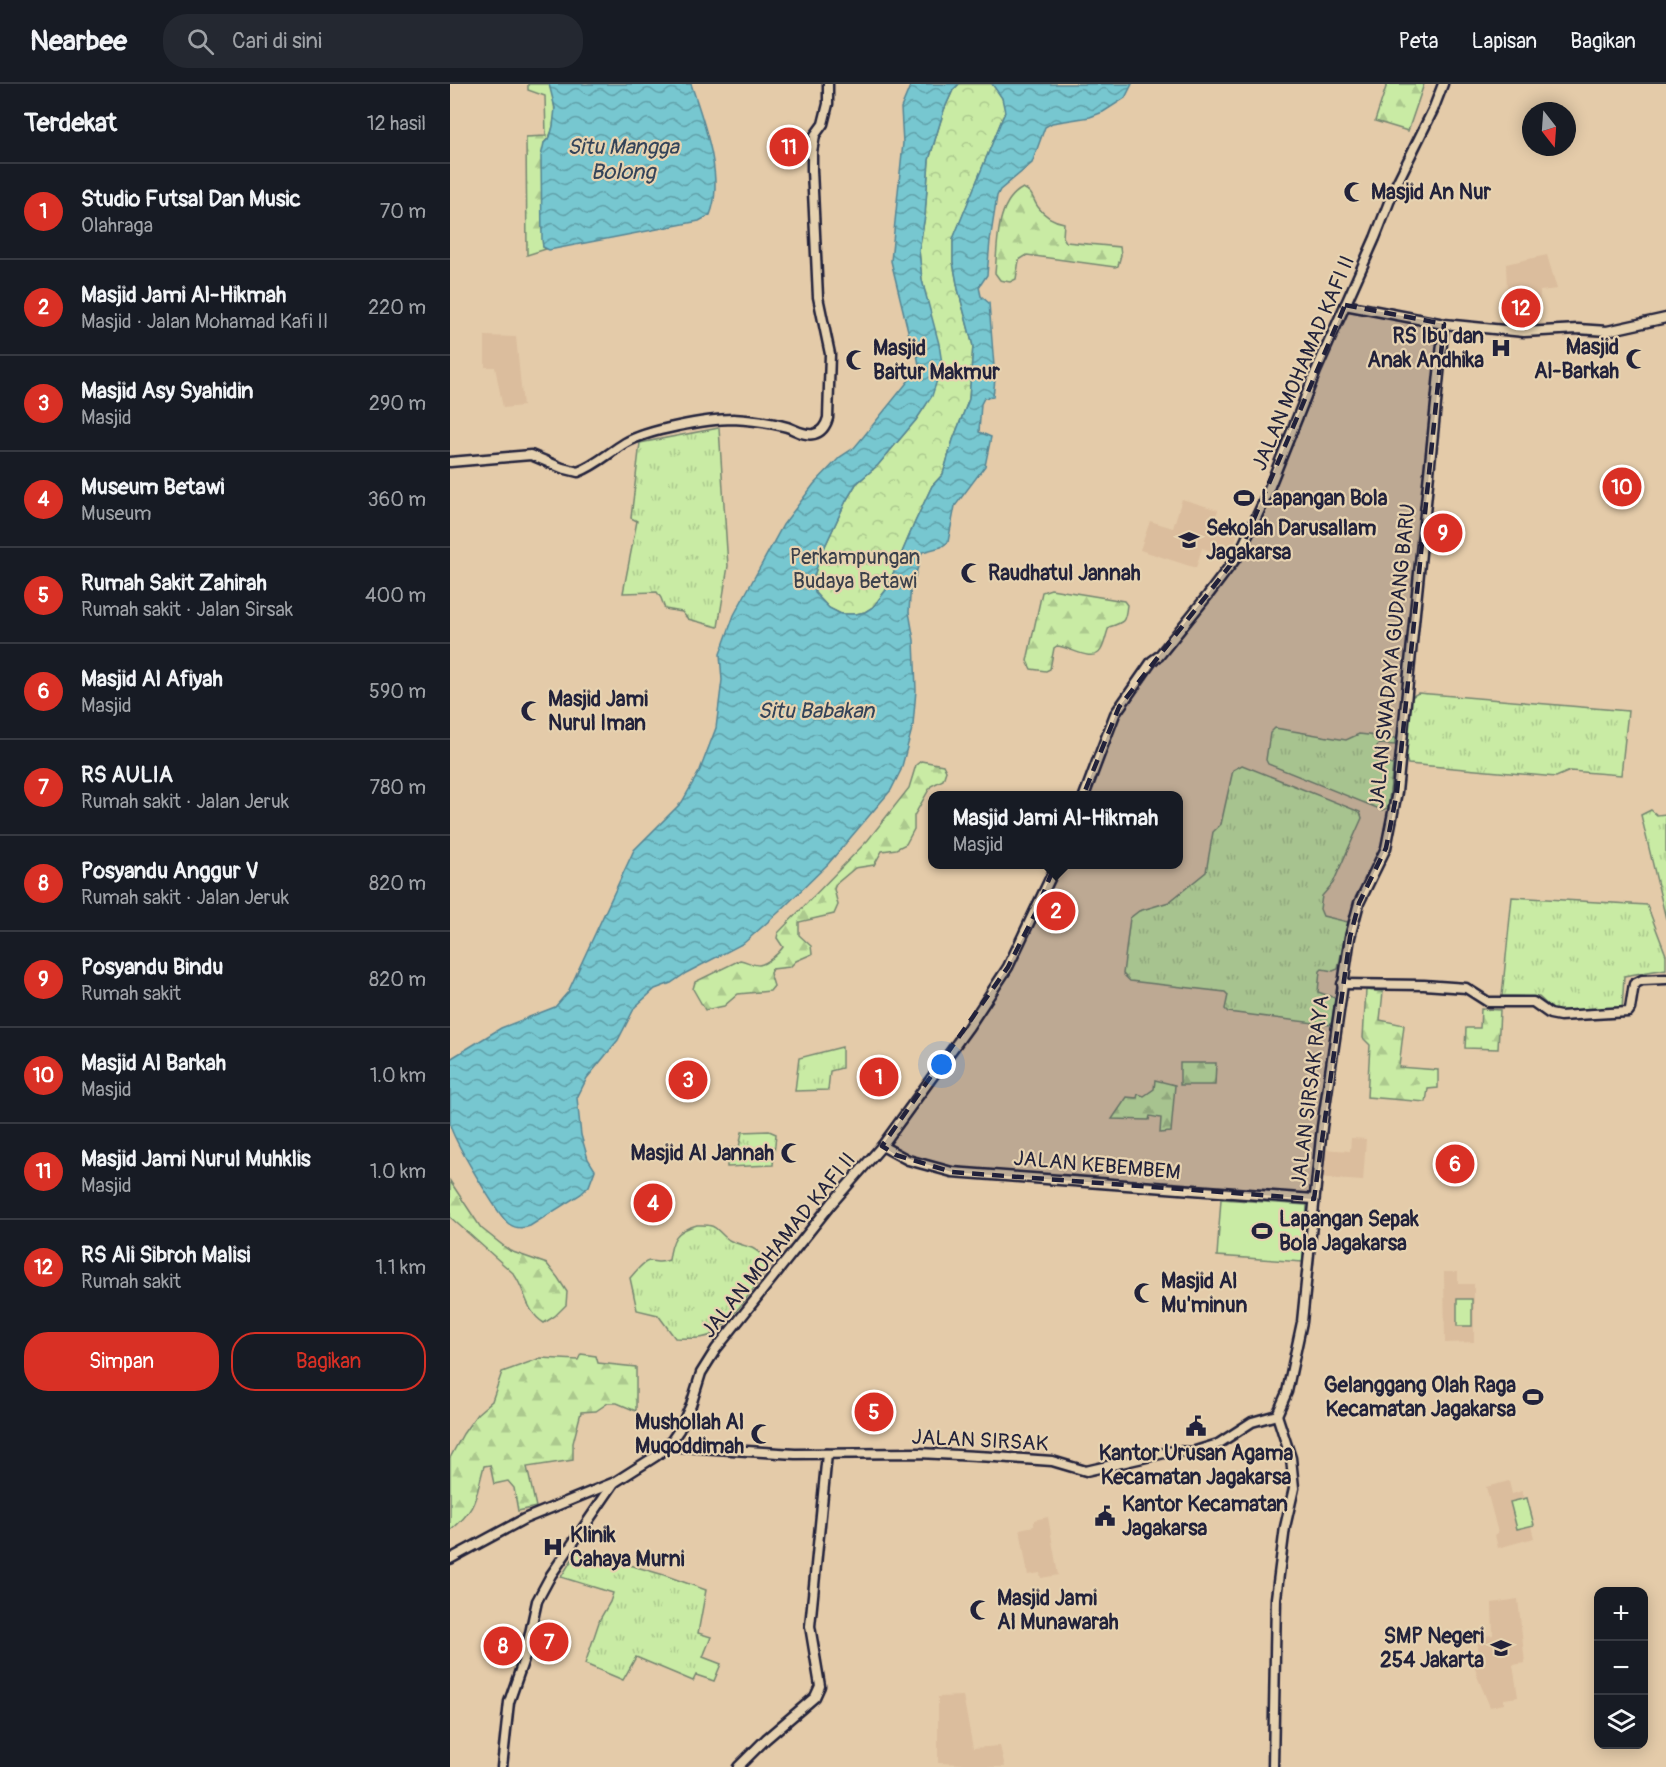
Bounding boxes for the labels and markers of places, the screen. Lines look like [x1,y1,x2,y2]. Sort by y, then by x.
pin: 11 [770,124,808,170]
place label: Masjid An Nur [1371,179,1492,206]
mosque icon: Masjid An Nur [1342,180,1366,204]
pin: 12 [1502,286,1540,330]
place label: RS Ibu dan Anak Andhika [1367,323,1484,374]
place label: Masjid Al-Barkah [1534,334,1619,385]
place label: Masjid Baitur Makmur [873,335,1000,386]
hospital icon: RS Ibu dan Anak Andhika [1489,336,1513,360]
mosque icon: Masjid Al-Barkah [1624,347,1648,371]
mosque icon: Masjid Baitur Makmur [844,348,868,372]
pin: 10 [1602,464,1642,510]
place label: Lapangan Bola [1261,485,1388,512]
sports icon: Lapangan Bola [1232,486,1256,510]
pin: 9 [1424,510,1462,556]
place label: Sekolah Darusallam Jagakarsa [1206,515,1377,566]
school or university icon: Sekolah Darusallam Jagakarsa [1177,528,1201,552]
place label: Raudhatul Jannah [988,560,1141,587]
mosque icon: Raudhatul Jannah [959,561,983,585]
place label: Masjid Jami Nurul Iman [548,686,648,737]
mosque icon: Masjid Jami Nurul Iman [519,699,543,723]
pin: 2 [1036,888,1076,934]
pin: 1 [860,1054,898,1100]
pin: 3 [668,1058,708,1102]
place label: Masjid Al Jannah [631,1140,774,1167]
mosque icon: Masjid Al Jannah [779,1141,803,1165]
pin: 6 [1436,1142,1474,1186]
pin: 4 [634,1180,672,1226]
place label: Lapangan Sepak Bola Jagakarsa [1279,1206,1419,1257]
sports icon: Lapangan Sepak Bola Jagakarsa [1250,1219,1274,1243]
place label: Masjid Al Mu'minun [1161,1268,1247,1319]
mosque icon: Masjid Al Mu'minun [1132,1281,1156,1305]
place label: Gelanggang Olah Raga Kecamatan Jagakarsa [1324,1372,1516,1423]
sports icon: Gelanggang Olah Raga Kecamatan Jagakarsa [1521,1385,1545,1409]
pin: 5 [854,1390,894,1434]
place label: Mushollah Al Muqoddimah [635,1409,744,1460]
public building icon: Kantor Urusan Agama Kecamatan Jagakarsa [1184,1414,1208,1438]
mosque icon: Mushollah Al Muqoddimah [749,1422,773,1446]
place label: Kantor Urusan Agama Kecamatan Jagakarsa [1099,1440,1294,1491]
place label: Kantor Kecamatan Jagakarsa [1122,1491,1288,1542]
public building icon: Kantor Kecamatan Jagakarsa [1093,1504,1117,1528]
place label: Klinik Cahaya Murni [570,1522,685,1573]
hospital icon: Klinik Cahaya Murni [541,1535,565,1559]
place label: Masjid Jami Al Munawarah [997,1585,1119,1636]
mosque icon: Masjid Jami Al Munawarah [968,1598,992,1622]
pin: 7 [530,1620,568,1664]
place label: SMP Negeri 254 Jakarta [1380,1623,1484,1674]
pin: 8 [484,1624,522,1668]
school or university icon: SMP Negeri 254 Jakarta [1489,1636,1513,1660]

